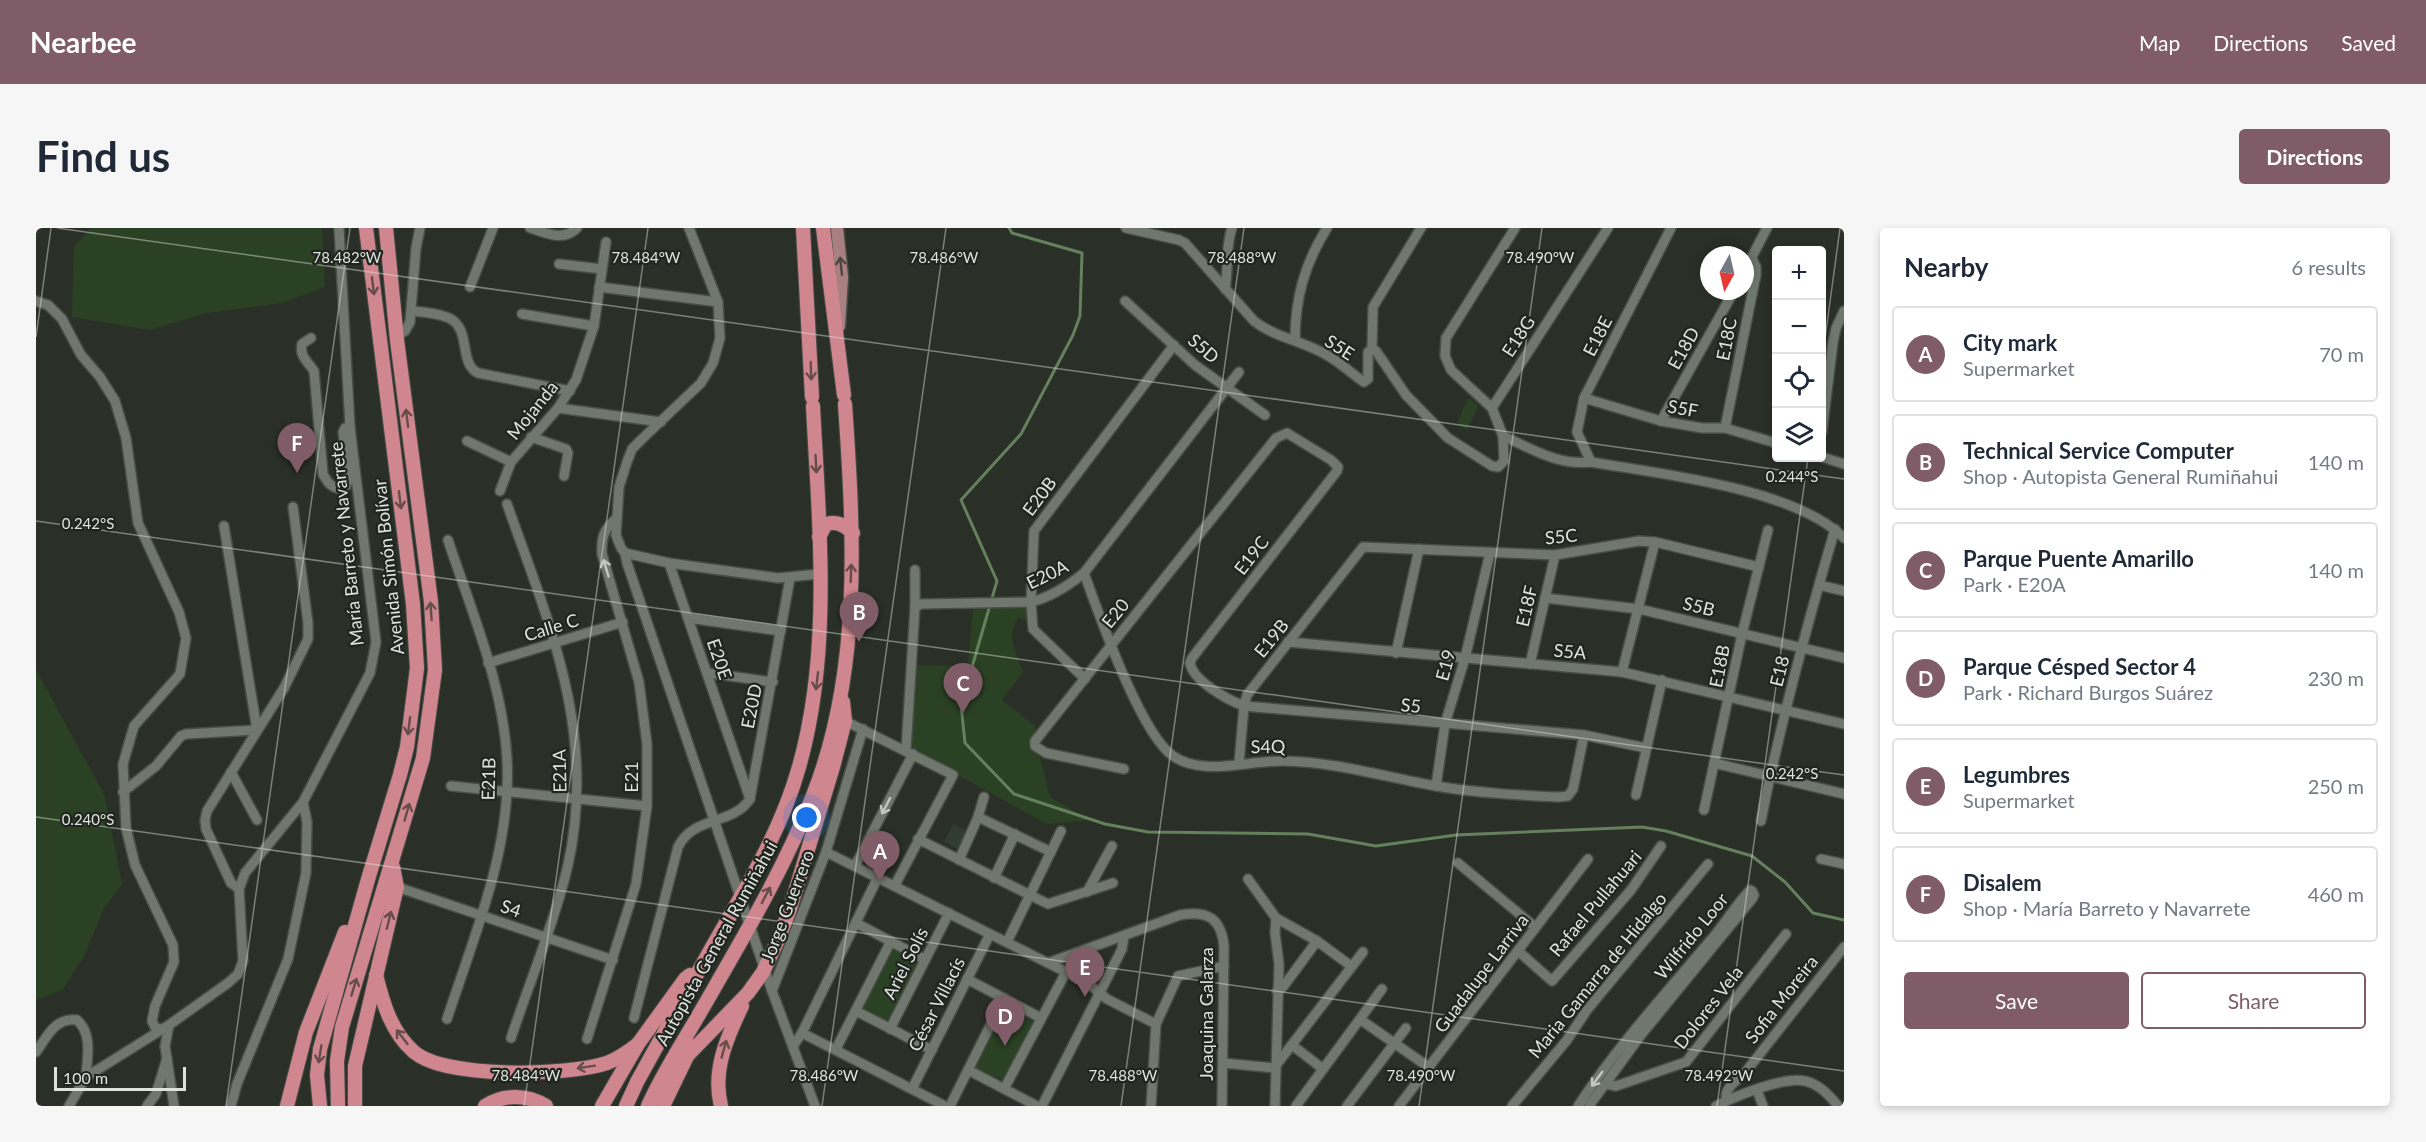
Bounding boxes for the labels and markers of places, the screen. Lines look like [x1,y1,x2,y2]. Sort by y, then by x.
pin: F [278,424,316,473]
pin: B [840,592,878,642]
pin: C [944,664,982,713]
pin: A [860,832,900,881]
pin: E [1066,948,1104,997]
pin: D [986,996,1024,1046]

